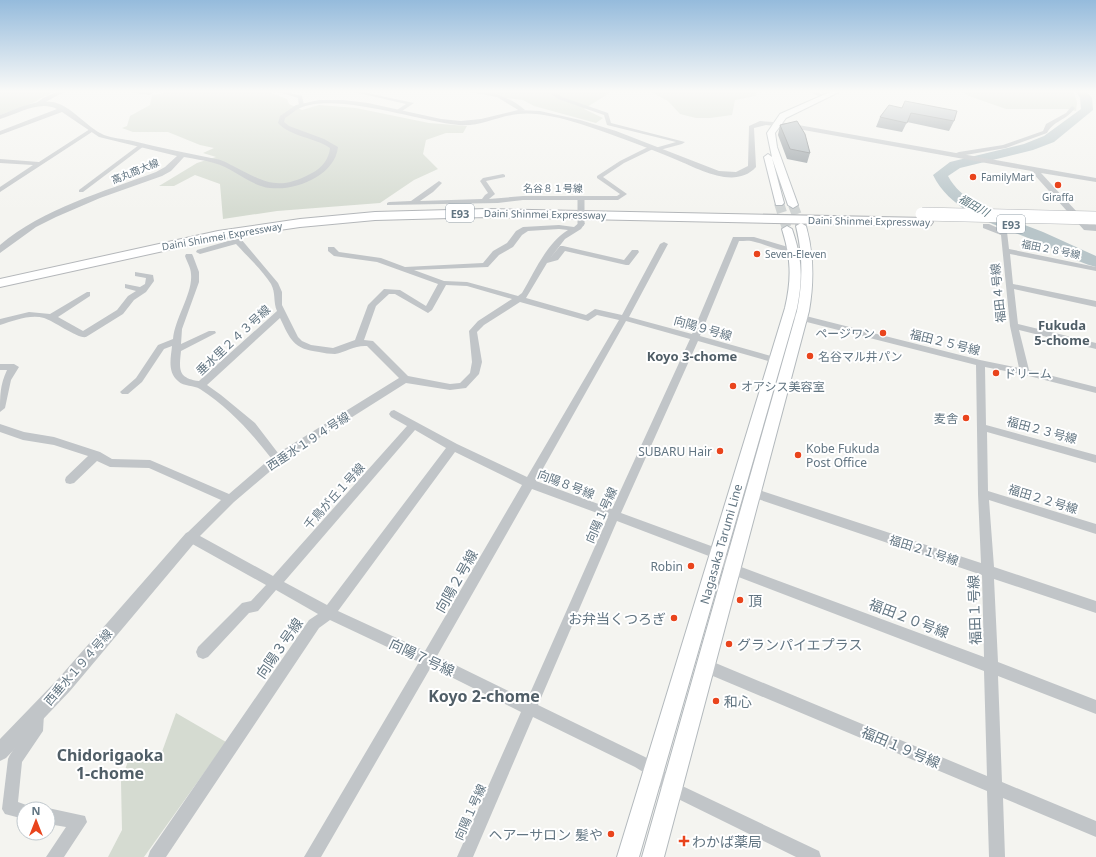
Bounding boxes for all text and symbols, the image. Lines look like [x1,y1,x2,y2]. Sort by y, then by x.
street label: 高丸商大線 [109,155,161,187]
place label: FamilyMart [981,170,1034,184]
marker: FamilyMart [968,172,978,182]
marker: Giraffa [1053,180,1063,190]
street label: 名谷８１号線 [523,181,583,195]
water label: 福田川 [956,190,993,220]
place label: Giraffa [1042,190,1074,204]
road number: E93 [446,204,474,222]
street label: Daini Shinmei Expressway [484,206,607,222]
street label: Daini Shinmei Expressway [808,213,931,229]
road number: E93 [997,215,1025,233]
street label: Daini Shinmei Expressway [161,218,284,254]
street label: 福田２８号線 [1020,236,1082,262]
place label: Seven-Eleven [765,247,827,261]
marker: Seven-Eleven [752,249,762,259]
street label: 福田４号線 [986,262,1010,324]
street label: 垂水里２４３号線 [192,301,274,379]
street label: 向陽９号線 [672,312,734,344]
district label: Fukuda 5-chome [1034,316,1090,349]
place label: ページワン [815,325,875,342]
street label: 福田２５号線 [908,325,982,359]
marker: ページワン [878,328,888,338]
district label: Koyo 3-chome [647,347,738,365]
place label: 名谷マル井パン [818,348,903,365]
marker: 名谷マル井パン [805,351,815,361]
place label: ドリーム [1004,365,1052,382]
marker: ドリーム [991,368,1001,378]
place label: オアシス美容室 [741,378,825,395]
marker: オアシス美容室 [728,381,738,391]
street label: 西垂水１９４号線 [263,408,353,474]
place label: 麦舎 [934,410,958,427]
street label: 福田２３号線 [1005,412,1079,448]
marker: 麦舎 [961,413,971,423]
place label: Kobe Fukuda Post Office [806,440,880,471]
place label: SUBARU Hair [638,443,712,460]
marker: SUBARU Hair [715,446,725,456]
marker: Kobe Fukuda Post Office [793,450,803,460]
street label: 千鳥が丘１号線 [300,459,368,533]
street label: 向陽８号線 [535,465,597,503]
street label: 福田２２号線 [1006,480,1080,518]
street label: Nagasaka Tarumi Line [696,482,746,606]
street label: 向陽１号線 [581,484,621,546]
street label: 福田２１号線 [887,531,961,569]
street label: 向陽２号線 [430,546,482,616]
place label: Robin [650,558,683,575]
marker: Robin [686,561,696,571]
street label: 福田１号線 [963,575,985,645]
place label: 頂 [748,591,762,610]
street label: 福田２０号線 [866,594,952,642]
marker: 頂 [735,595,745,605]
place label: お弁当くつろぎ [568,609,666,628]
marker: お弁当くつろぎ [669,613,679,623]
street label: 向陽３号線 [251,614,307,682]
street label: 西垂水１９４号線 [40,625,116,709]
street label: 向陽７号線 [386,634,458,680]
place label: グランパイエプラス [737,635,863,654]
marker: グランパイエプラス [724,639,734,649]
district label: Koyo 2-chome [428,685,540,707]
place label: 和心 [724,692,752,711]
marker: 和心 [711,696,721,706]
street label: 福田１９号線 [859,722,943,772]
district label: Chidorigaoka 1-chome [57,744,163,784]
street label: 向陽１号線 [450,781,490,843]
north arrow [16,801,56,841]
text: N [32,803,40,818]
place label: ヘアーサロン 髪や [488,825,603,844]
marker: ヘアーサロン 髪や [606,829,616,839]
place label: わかば薬局 [692,832,762,851]
marker: わかば薬局 [679,836,689,846]

